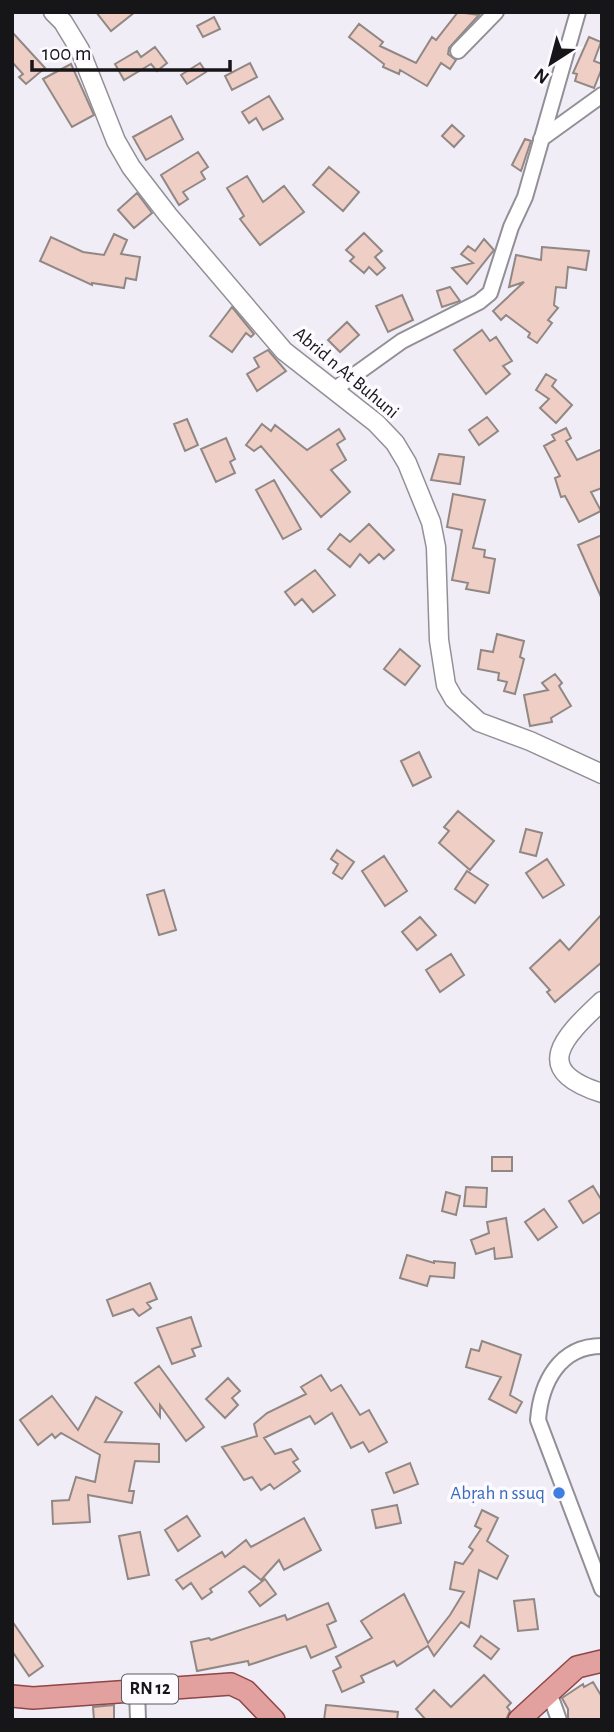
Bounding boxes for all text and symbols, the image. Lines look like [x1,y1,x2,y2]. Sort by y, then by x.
scale bar [32,28,229,72]
north arrow [516,28,586,98]
text: 100 m [42,43,92,64]
text: N [531,64,553,87]
street label: Abrid n At Buhuni [290,324,402,422]
place label: Abṛah n ssuq [450,1484,545,1503]
marker: Abṛah n ssuq [551,1485,567,1501]
road number: RN 12 [122,1674,178,1704]

